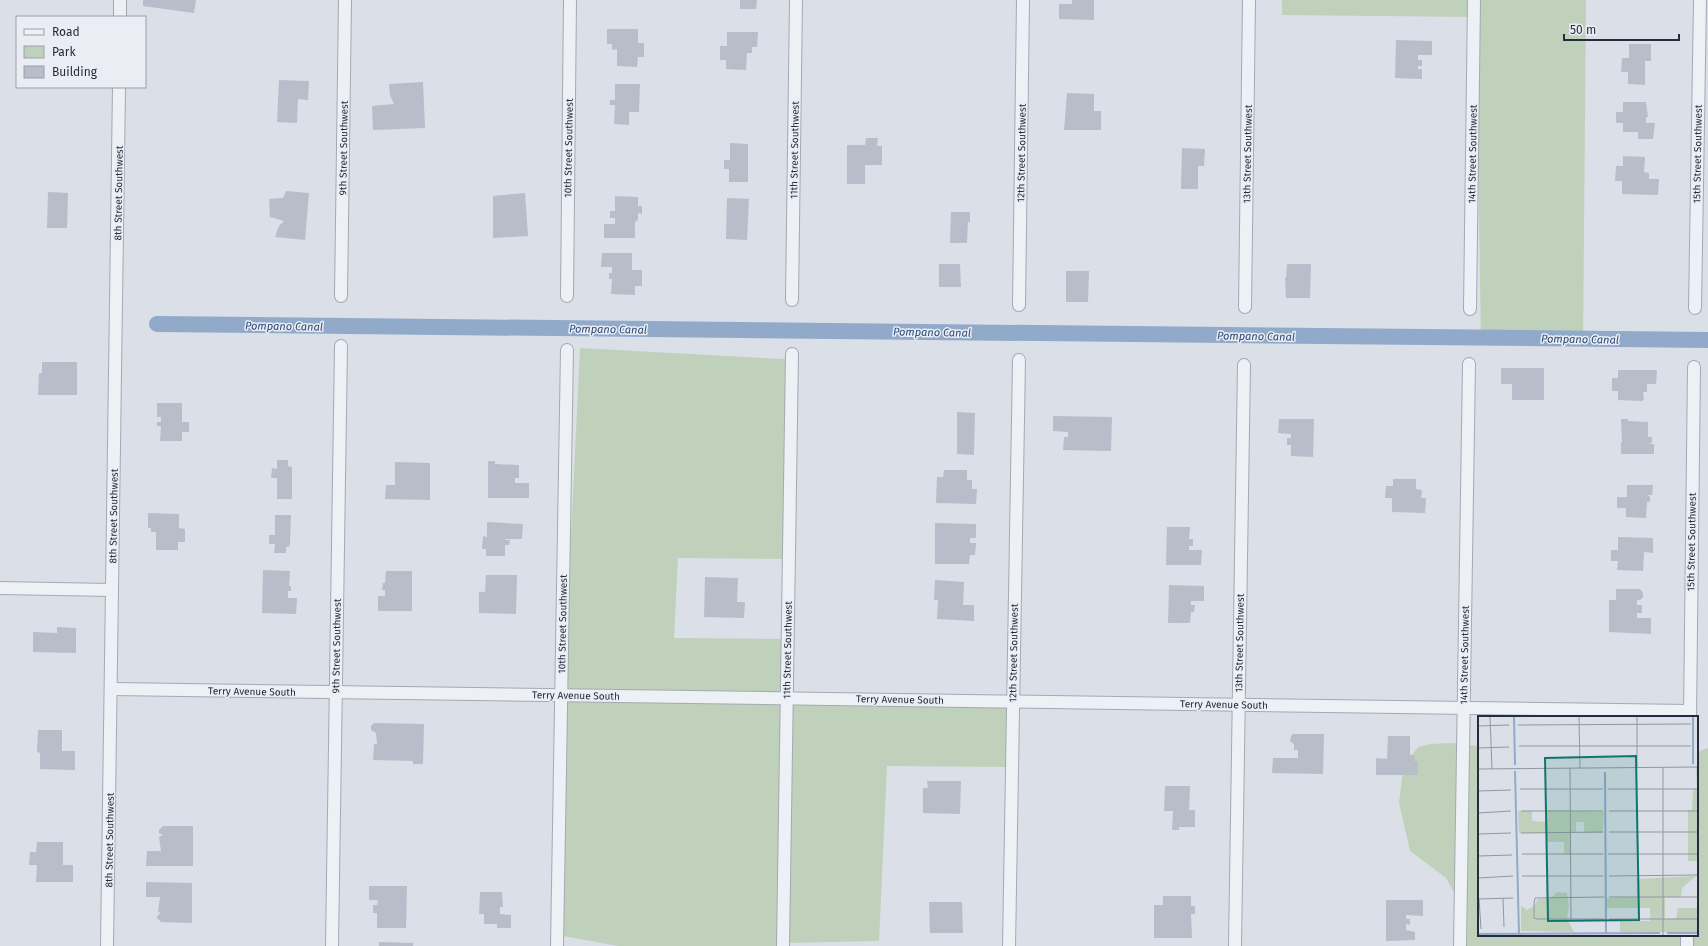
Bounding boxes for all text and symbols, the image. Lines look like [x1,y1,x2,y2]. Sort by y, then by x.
legend [16,16,146,88]
scale bar [1564,16,1679,42]
text: 50 m [1570,23,1596,37]
text: Road [52,25,80,39]
text: Park [52,45,76,59]
text: Building [52,65,98,79]
street label: 10th Street Southwest [562,98,576,198]
street label: 9th Street Southwest [337,100,351,195]
street label: 11th Street Southwest [788,101,802,199]
street label: 12th Street Southwest [1015,103,1029,202]
street label: 13th Street Southwest [1241,104,1255,203]
street label: 14th Street Southwest [1466,104,1480,204]
street label: 15th Street Southwest [1691,104,1705,203]
street label: 8th Street Southwest [112,145,126,241]
water label: Pompano Canal [245,319,323,334]
water label: Pompano Canal [569,322,647,337]
water label: Pompano Canal [893,325,971,340]
water label: Pompano Canal [1217,329,1295,344]
water label: Pompano Canal [1541,332,1619,347]
street label: 8th Street Southwest [107,468,121,564]
street label: 15th Street Southwest [1685,492,1699,591]
street label: 10th Street Southwest [556,574,570,674]
street label: 13th Street Southwest [1233,593,1247,692]
street label: 9th Street Southwest [330,598,344,693]
street label: 11th Street Southwest [781,601,795,699]
street label: 12th Street Southwest [1007,603,1021,702]
street label: 14th Street Southwest [1458,605,1472,705]
street label: Terry Avenue South [208,685,296,699]
street label: Terry Avenue South [532,689,620,703]
street label: Terry Avenue South [856,693,944,707]
street label: Terry Avenue South [1180,698,1268,712]
inset map [1478,716,1698,936]
street label: 8th Street Southwest [103,792,117,888]

